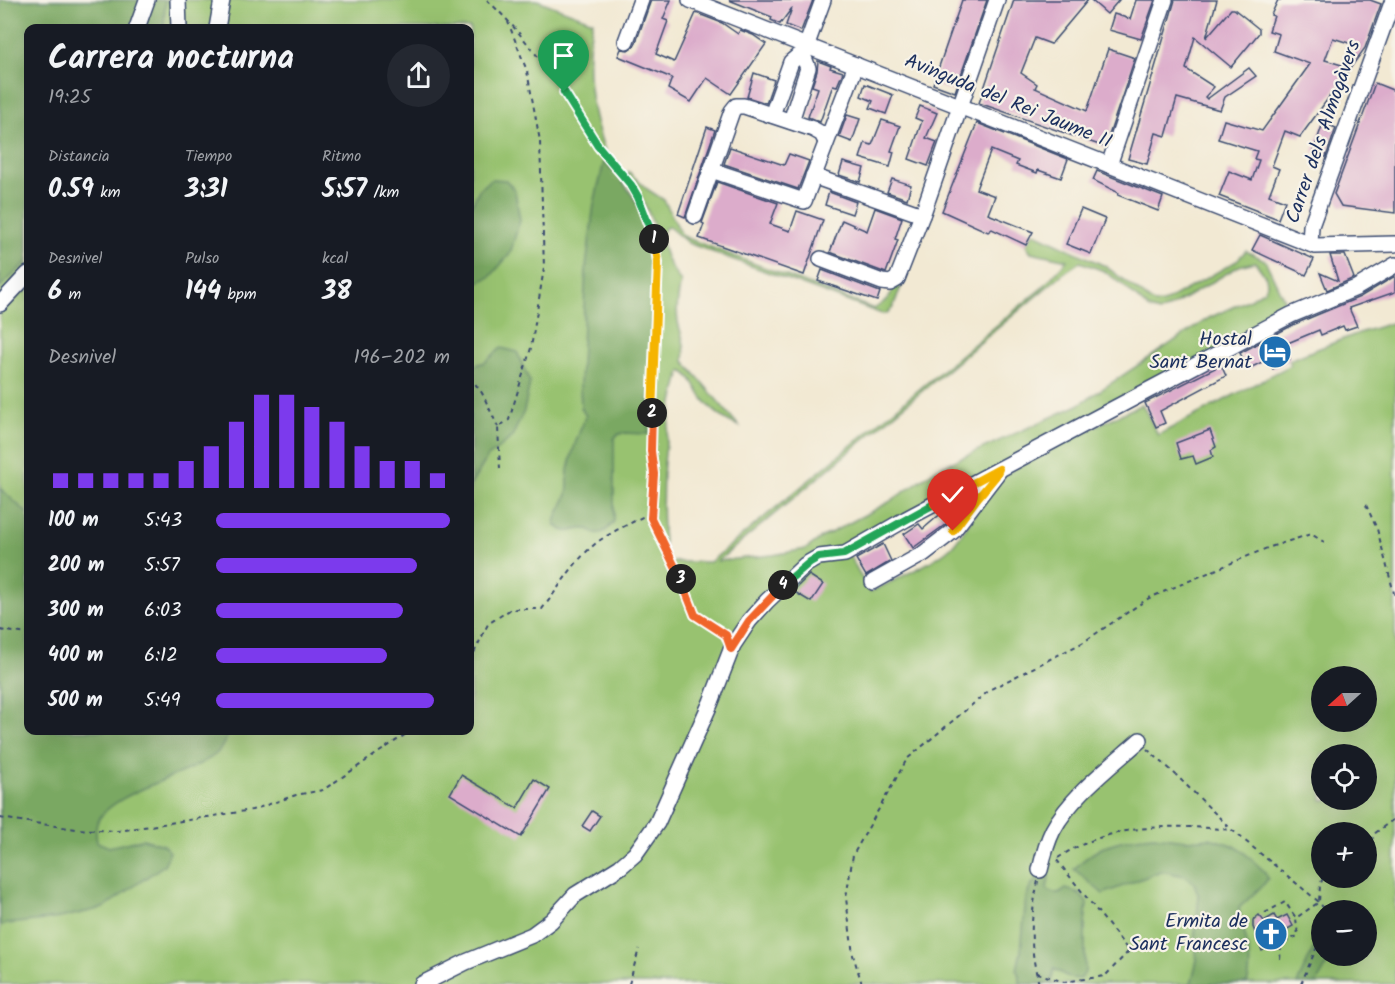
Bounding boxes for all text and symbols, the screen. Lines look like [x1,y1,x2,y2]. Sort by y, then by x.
pin [538,30,589,92]
text: Carrera nocturna [48,33,294,86]
street label: Carrer dels Almogàvers [1278,35,1371,228]
icon: arrive [547,39,580,72]
button: share [387,44,450,107]
street label: Avinguda del Rei Jaume II [899,46,1117,158]
text: 19:25 [48,82,91,114]
text: Distancia [48,144,110,169]
text: Tiempo [185,144,232,169]
text: Ritmo [322,144,361,169]
text: 0.59 [48,169,94,211]
text: 3:31 [185,169,228,211]
text: 5:57 [322,169,367,211]
text: km [94,180,120,205]
text: /km [367,180,399,205]
pin: 1 [639,224,669,254]
text: 1 [652,226,656,251]
text: Desnivel [48,246,103,271]
text: Pulso [185,246,219,271]
text: kcal [322,246,348,271]
text: 6 [48,271,62,313]
text: 144 [185,271,221,313]
text: 38 [322,271,352,313]
text: m [62,282,81,307]
text: bpm [221,282,256,307]
place label: Hostal Sant Bernat [1149,324,1252,379]
hotel icon: Hostal Sant Bernat [1257,334,1293,370]
text: Desnivel [48,342,116,374]
text: 196–202 m [353,342,450,374]
pin: 2 [637,398,667,428]
text: 2 [647,400,657,425]
pin [927,469,978,531]
icon: check [936,478,969,511]
text: 100 m [48,505,99,537]
text: 5:43 [144,505,182,537]
text: 200 m [48,550,104,582]
text: 5:57 [144,550,180,582]
pin: 3 [666,564,696,594]
text: 3 [677,566,685,591]
pin: 4 [768,570,798,600]
text: 4 [779,572,787,597]
text: 300 m [48,595,104,627]
text: 6:03 [144,595,181,627]
text: 400 m [48,640,104,672]
text: 6:12 [144,640,178,672]
north arrow [1311,666,1377,732]
map controls [1311,666,1377,966]
text: 500 m [48,685,103,717]
text: 5:49 [144,685,180,717]
button: locate [1311,744,1377,810]
button: + [1311,822,1377,888]
button: − [1311,900,1377,966]
place label: Ermita de Sant Francesc [1129,906,1248,961]
church icon: Ermita de Sant Francesc [1253,916,1289,952]

